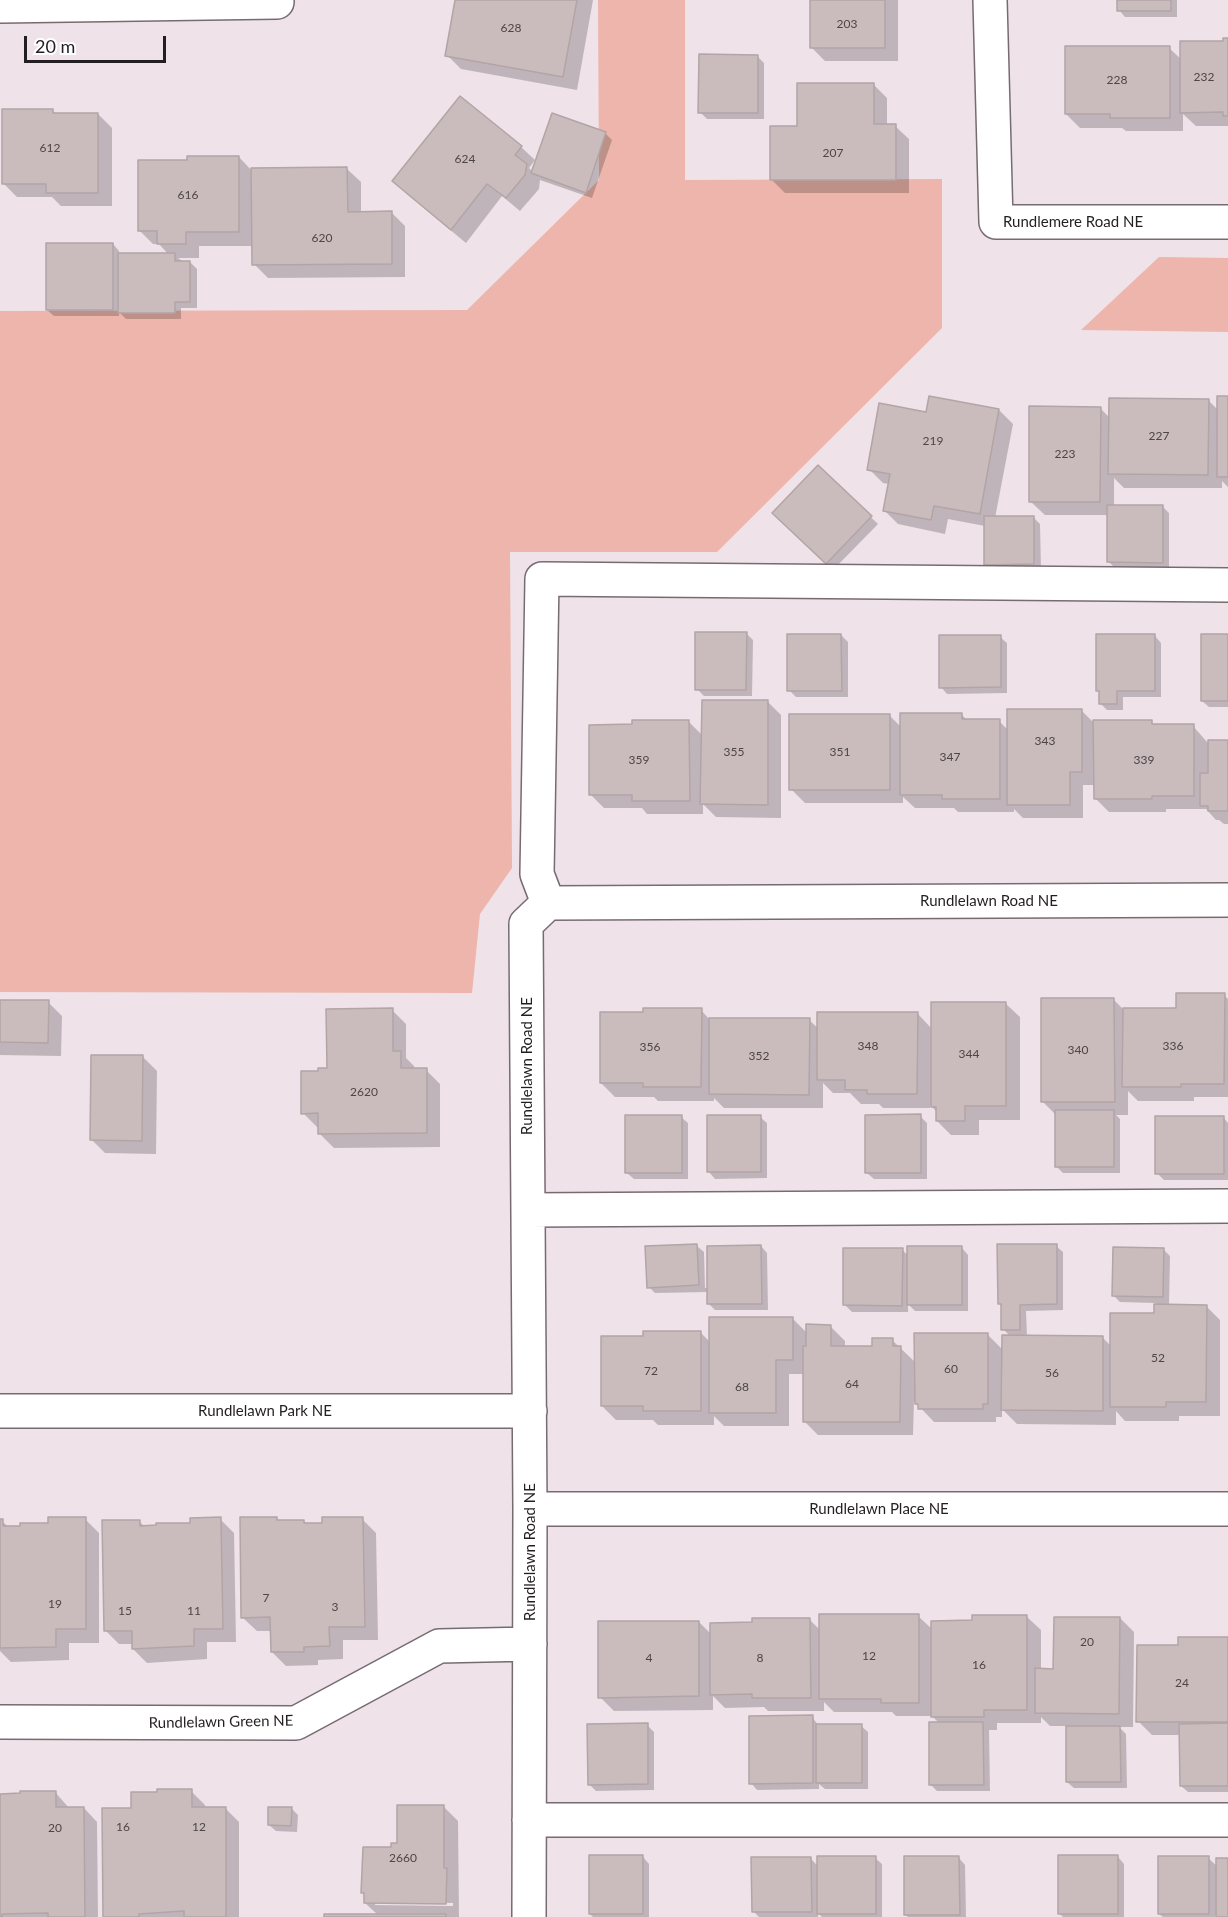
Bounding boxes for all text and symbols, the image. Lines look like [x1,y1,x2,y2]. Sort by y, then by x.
house number: 203 [837,17,857,31]
house number: 628 [501,21,521,35]
scale bar [27,24,170,62]
text: 20 m [35,35,75,57]
house number: 232 [1194,70,1214,84]
house number: 228 [1107,73,1127,87]
house number: 612 [40,141,60,155]
house number: 207 [823,146,843,160]
house number: 624 [455,152,475,166]
house number: 616 [178,188,198,202]
street label: Rundlemere Road NE [1003,213,1143,231]
house number: 620 [312,231,332,245]
house number: 227 [1149,429,1169,443]
house number: 219 [923,434,943,448]
house number: 223 [1055,447,1075,461]
house number: 343 [1035,734,1055,748]
house number: 355 [724,745,744,759]
house number: 351 [830,745,850,759]
house number: 347 [940,750,960,764]
house number: 359 [629,753,649,767]
house number: 339 [1134,753,1154,767]
street label: Rundlelawn Road NE [920,892,1058,910]
street label: Rundlelawn Road NE [518,997,536,1135]
house number: 348 [858,1039,878,1053]
house number: 336 [1163,1039,1183,1053]
house number: 356 [640,1040,660,1054]
house number: 340 [1068,1043,1088,1057]
house number: 344 [959,1047,979,1061]
house number: 352 [749,1049,769,1063]
house number: 2620 [350,1085,378,1099]
house number: 52 [1151,1351,1165,1365]
house number: 60 [944,1362,958,1376]
house number: 72 [644,1364,658,1378]
house number: 56 [1045,1366,1059,1380]
house number: 64 [845,1377,859,1391]
house number: 68 [735,1380,749,1394]
street label: Rundlelawn Park NE [198,1402,332,1420]
street label: Rundlelawn Road NE [521,1483,539,1621]
street label: Rundlelawn Place NE [809,1500,949,1518]
house number: 7 [263,1591,269,1605]
house number: 19 [48,1597,62,1611]
house number: 3 [332,1600,338,1614]
house number: 15 [118,1604,132,1618]
house number: 11 [187,1604,201,1618]
house number: 20 [1080,1635,1094,1649]
house number: 12 [862,1649,876,1663]
house number: 4 [646,1651,652,1665]
house number: 8 [757,1651,763,1665]
house number: 16 [972,1658,986,1672]
house number: 24 [1175,1676,1189,1690]
street label: Rundlelawn Green NE [148,1712,294,1732]
house number: 16 [116,1820,130,1834]
house number: 12 [192,1820,206,1834]
house number: 20 [48,1821,62,1835]
house number: 2660 [389,1851,417,1865]

